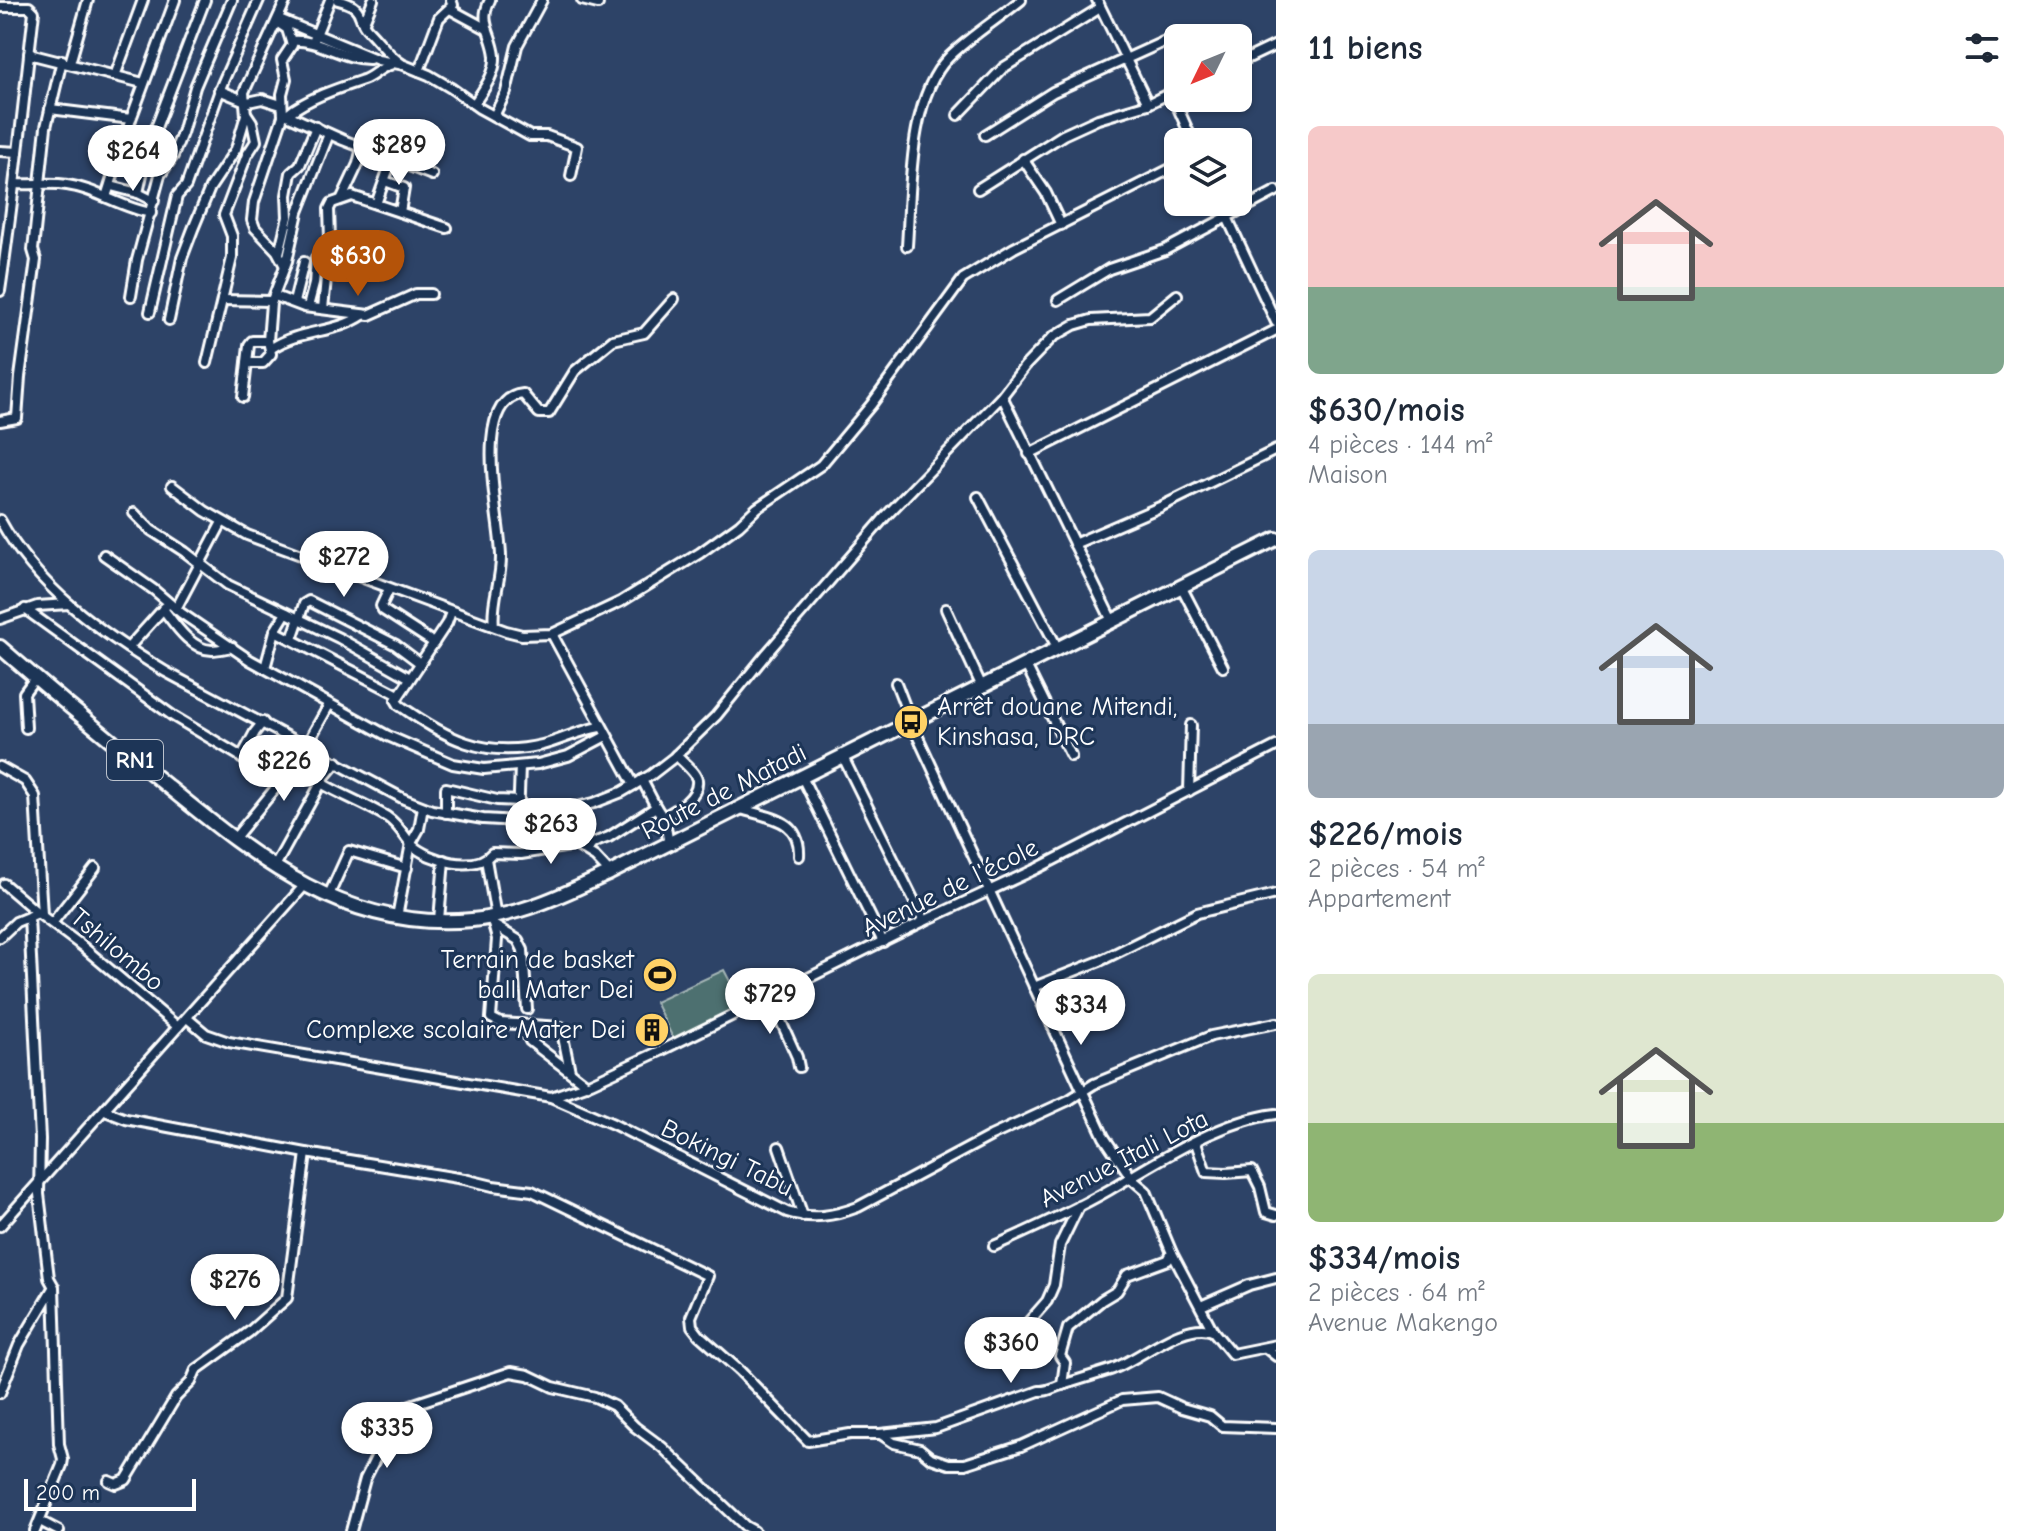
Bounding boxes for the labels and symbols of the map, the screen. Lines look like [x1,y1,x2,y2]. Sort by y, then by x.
north arrow [1164,24,1252,112]
pin: $289 [352,119,446,187]
pin: $264 [86,125,180,193]
pin: $630 [311,230,405,298]
pin: $272 [297,531,391,599]
place label: Arrêt douane Mitendi, Kinshasa, DRC [937,692,1177,752]
bus stop icon: Arrêt douane Mitendi, Kinshasa, DRC [892,703,930,741]
pin: $226 [237,735,331,803]
street label: Route de Matadi [637,738,811,846]
road number: RN1 [107,740,163,780]
pin: $263 [504,798,598,866]
street label: Avenue de l'école [857,832,1043,944]
street label: Tshilombo [64,902,170,998]
place label: Terrain de basket ball Mater Dei [441,945,636,1005]
sports icon: Terrain de basket ball Mater Dei [641,956,679,994]
pin: $729 [723,968,817,1036]
pin: $334 [1034,979,1128,1047]
building icon: Complexe scolaire Mater Dei [633,1011,671,1049]
place label: Complexe scolaire Mater Dei [306,1015,626,1045]
street label: Avenue Itali Lota [1035,1104,1213,1214]
street label: Bokingi Tabu [656,1113,798,1203]
pin: $276 [188,1254,282,1322]
pin: $360 [964,1317,1058,1385]
pin: $335 [340,1402,434,1470]
scale bar [24,1475,196,1511]

